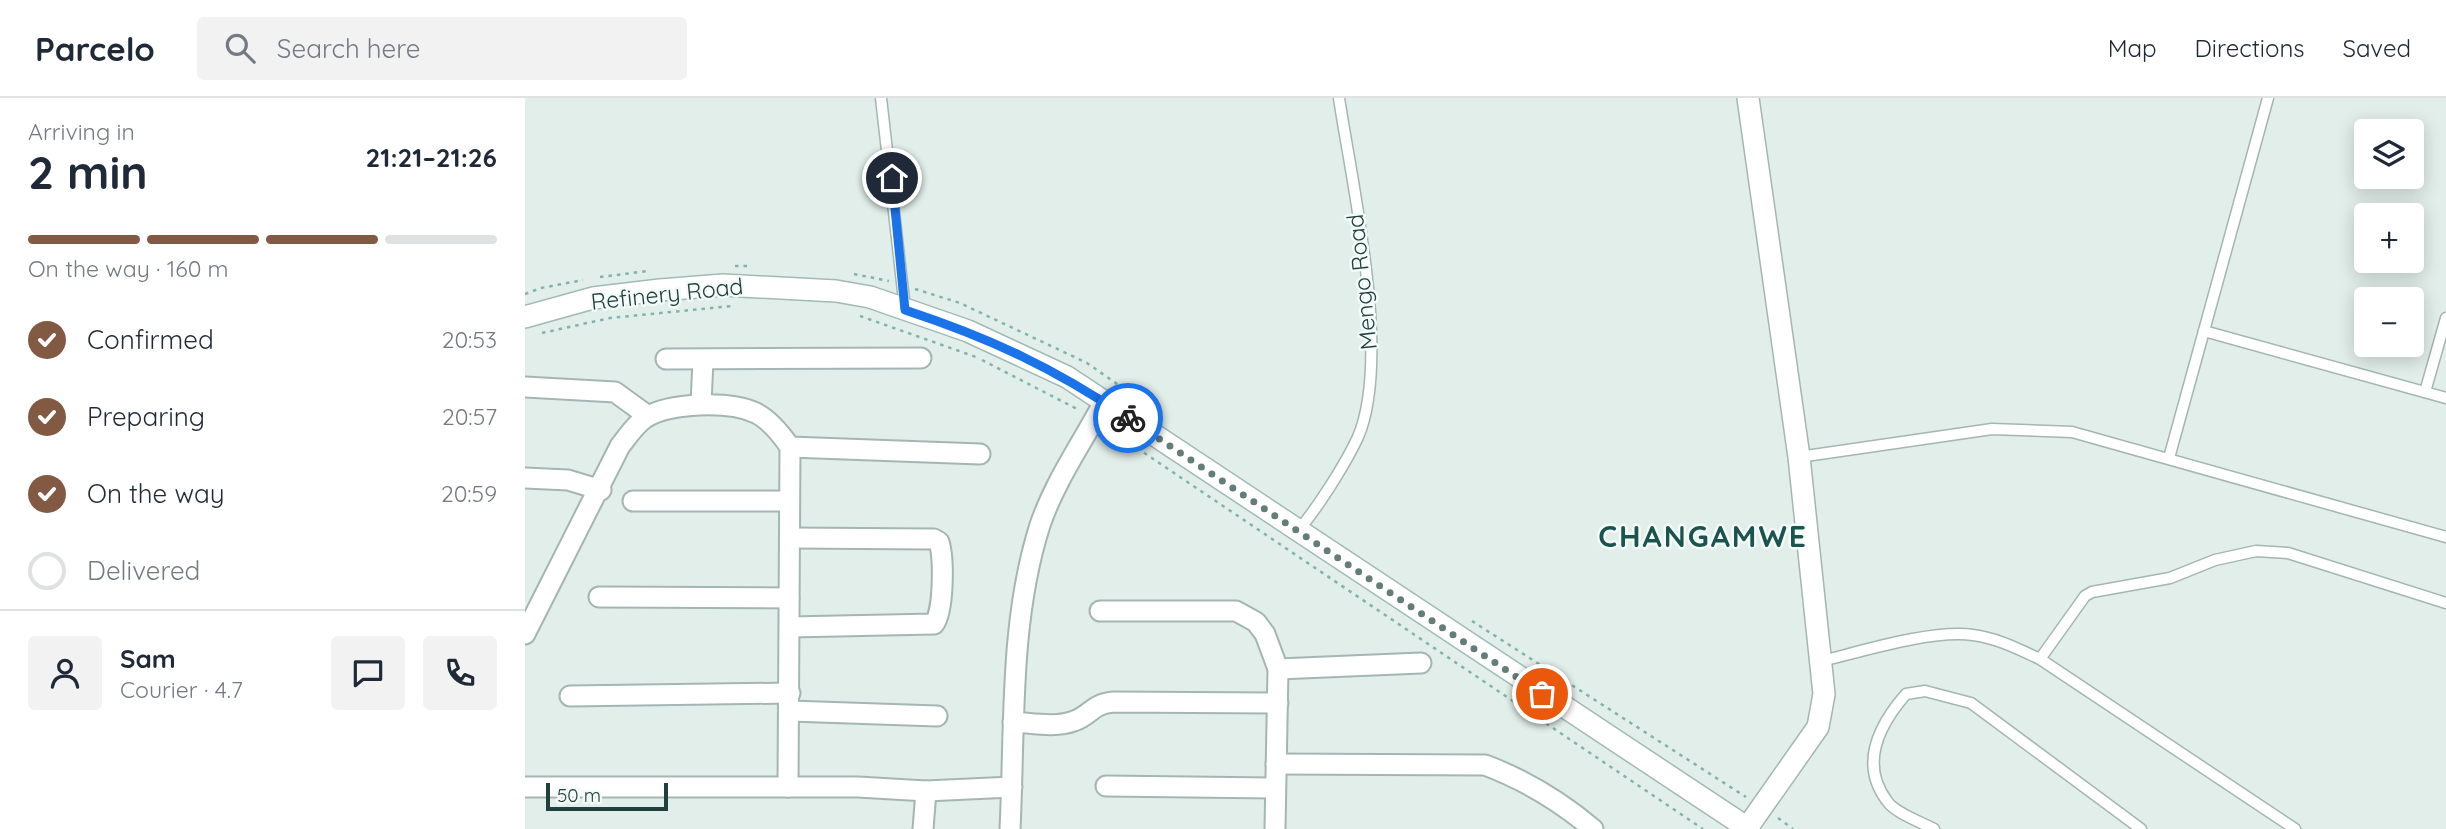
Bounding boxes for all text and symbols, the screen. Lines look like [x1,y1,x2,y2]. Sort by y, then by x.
search box [197,17,687,80]
text: Parcelo [35,28,155,69]
icon: search [221,29,259,67]
text: Search here [277,32,420,65]
text: Map [2108,33,2157,63]
text: Directions [2195,33,2305,63]
text: Saved [2343,33,2411,63]
text: Arriving in [28,117,135,146]
map controls [2354,119,2424,357]
button: layers [2354,119,2424,189]
text: 21:21–21:26 [365,141,497,174]
text: 2 min [28,143,148,201]
pin [862,148,922,208]
icon: home [873,159,911,197]
button: + [2354,203,2424,273]
street label: Mengo Road [1340,213,1383,351]
text: On the way · 160 m [28,254,229,283]
street label: Refinery Road [589,271,745,316]
button: − [2354,287,2424,357]
icon: check [28,321,66,359]
text: Confirmed [87,323,214,356]
text: 20:53 [442,325,497,354]
courier [1093,383,1163,453]
icon: check [28,398,66,436]
icon: bike [1109,399,1147,437]
text: Preparing [87,400,205,433]
text: 20:57 [442,402,497,431]
icon: check [28,475,66,513]
text: On the way [87,477,225,510]
text: 20:59 [441,479,497,508]
district label: CHANGAMWE [1598,517,1808,555]
text: Delivered [87,554,200,587]
button: person [28,636,102,710]
button: chat [331,636,405,710]
button: phone [423,636,497,710]
text: Sam [120,642,176,675]
pin [1512,664,1572,724]
text: Courier · 4.7 [120,675,243,704]
icon: bag [1523,675,1561,713]
scale bar [546,780,669,812]
text: 50 m [557,783,601,807]

